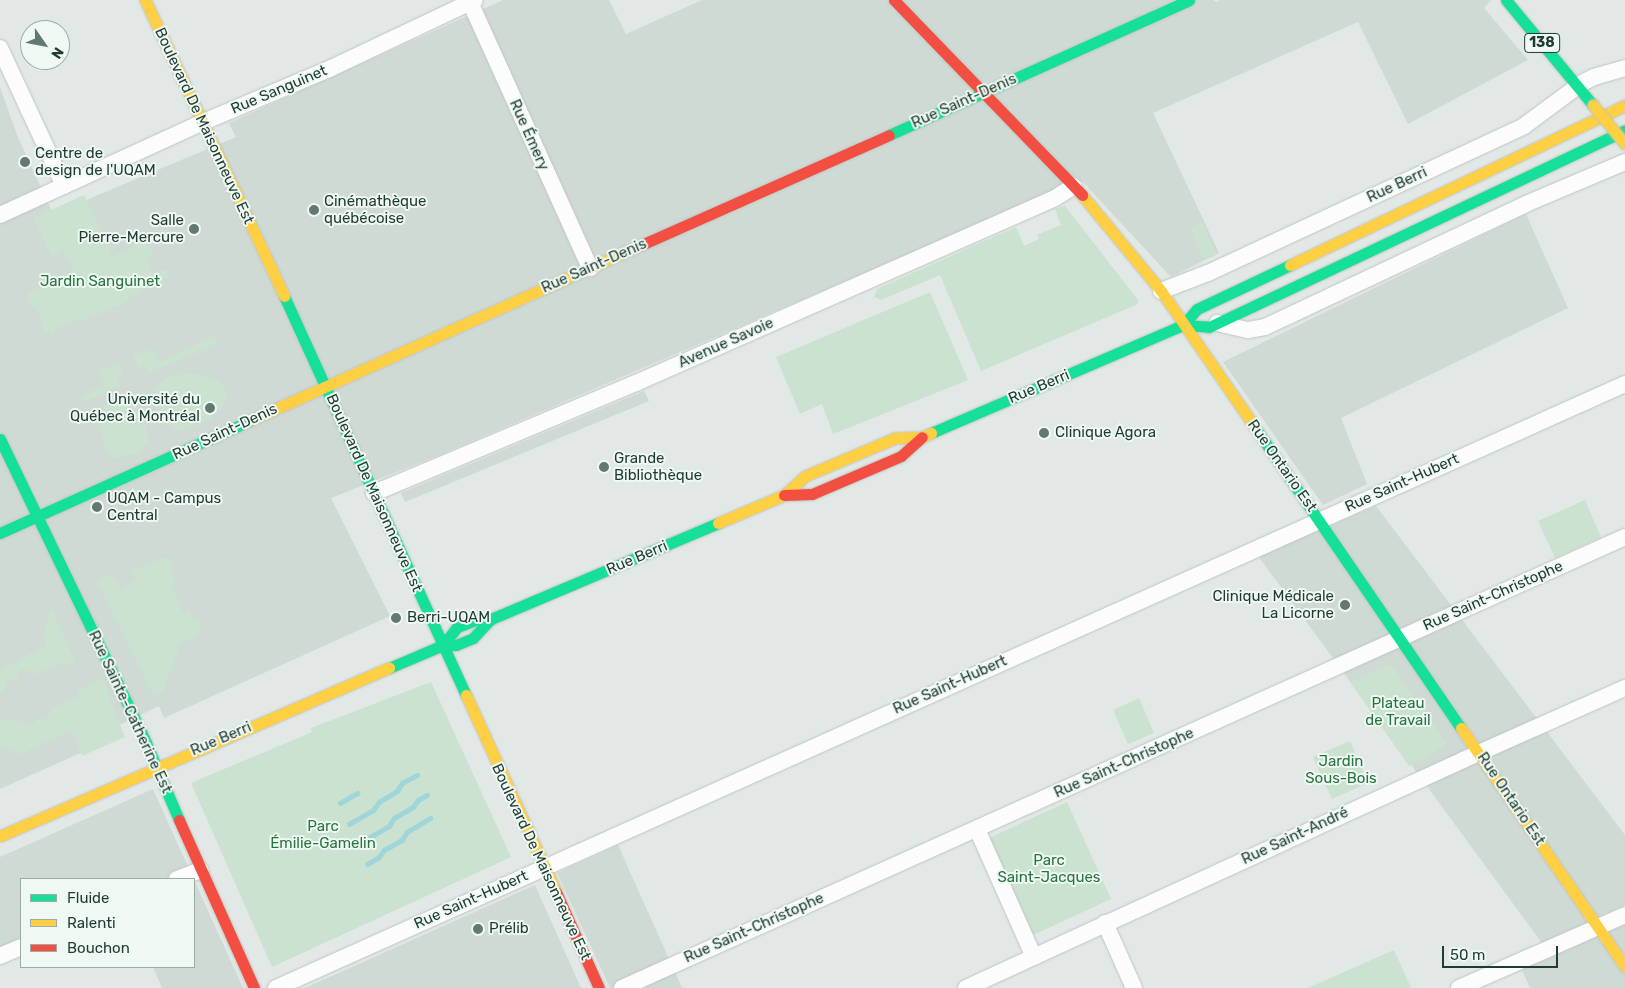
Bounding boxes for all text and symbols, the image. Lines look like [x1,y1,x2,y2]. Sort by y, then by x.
north arrow [20,20,70,70]
street label: Boulevard De Maisonneuve Est [150,25,258,227]
road number: 138 [1523,32,1561,54]
text: N [47,44,67,62]
street label: Rue Sanguinet [228,62,330,118]
street label: Rue Saint-Denis [909,70,1019,132]
street label: Rue Émery [505,97,553,173]
place label: Centre de design de l'UQAM [35,144,156,179]
marker: Centre de design de l'UQAM [19,156,31,168]
street label: Rue Berri [1364,163,1430,207]
place label: Cinémathèque québécoise [324,192,426,227]
marker: Cinémathèque québécoise [308,204,320,216]
place label: Salle Pierre-Mercure [78,211,184,246]
marker: Salle Pierre-Mercure [188,223,200,235]
street label: Rue Saint-Denis [539,235,649,297]
park label: Jardin Sanguinet [40,273,160,291]
street label: Avenue Savoie [676,314,776,372]
street label: Rue Berri [1006,366,1072,408]
place label: Université du Québec à Montréal [70,390,200,425]
street label: Boulevard De Maisonneuve Est [322,391,426,595]
street label: Rue Saint-Denis [170,400,280,464]
marker: Université du Québec à Montréal [204,402,216,414]
street label: Rue Ontario Est [1244,416,1320,516]
place label: Clinique Agora [1055,424,1156,442]
marker: Clinique Agora [1037,426,1051,440]
place label: Grande Bibliothèque [614,449,702,484]
street label: Rue Saint-Hubert [1342,450,1462,516]
marker: Grande Bibliothèque [598,461,610,473]
place label: UQAM - Campus Central [107,489,221,524]
marker: UQAM - Campus Central [91,501,103,513]
street label: Rue Berri [604,537,670,579]
street label: Rue Saint-Christophe [1420,557,1566,635]
place label: Clinique Médicale La Licorne [1213,587,1334,622]
marker: Clinique Médicale La Licorne [1338,598,1352,612]
place label: Berri-UQAM [407,609,490,627]
marker: Berri-UQAM [389,611,403,625]
street label: Rue Sainte-Catherine Est [84,628,176,796]
street label: Rue Saint-Hubert [890,652,1010,718]
park label: Plateau de Travail [1365,694,1431,729]
street label: Rue Berri [188,718,254,760]
street label: Rue Saint-Christophe [1051,724,1197,802]
street label: Rue Ontario Est [1473,749,1549,849]
park label: Jardin Sous-Bois [1305,752,1377,787]
street label: Boulevard De Maisonneuve Est [487,761,595,963]
street label: Rue Saint-André [1239,803,1351,869]
park label: Parc Émilie-Gamelin [270,817,376,852]
park label: Parc Saint-Jacques [997,851,1101,886]
street label: Rue Saint-Hubert [411,867,531,933]
legend [20,878,195,968]
text: Fluide [67,889,109,907]
street label: Rue Saint-Christophe [681,889,827,967]
text: Ralenti [67,914,116,932]
place label: Prélib [489,920,529,938]
marker: Prélib [471,922,485,936]
scale bar [1445,936,1561,968]
text: Bouchon [67,939,130,957]
text: 50 m [1450,946,1485,964]

